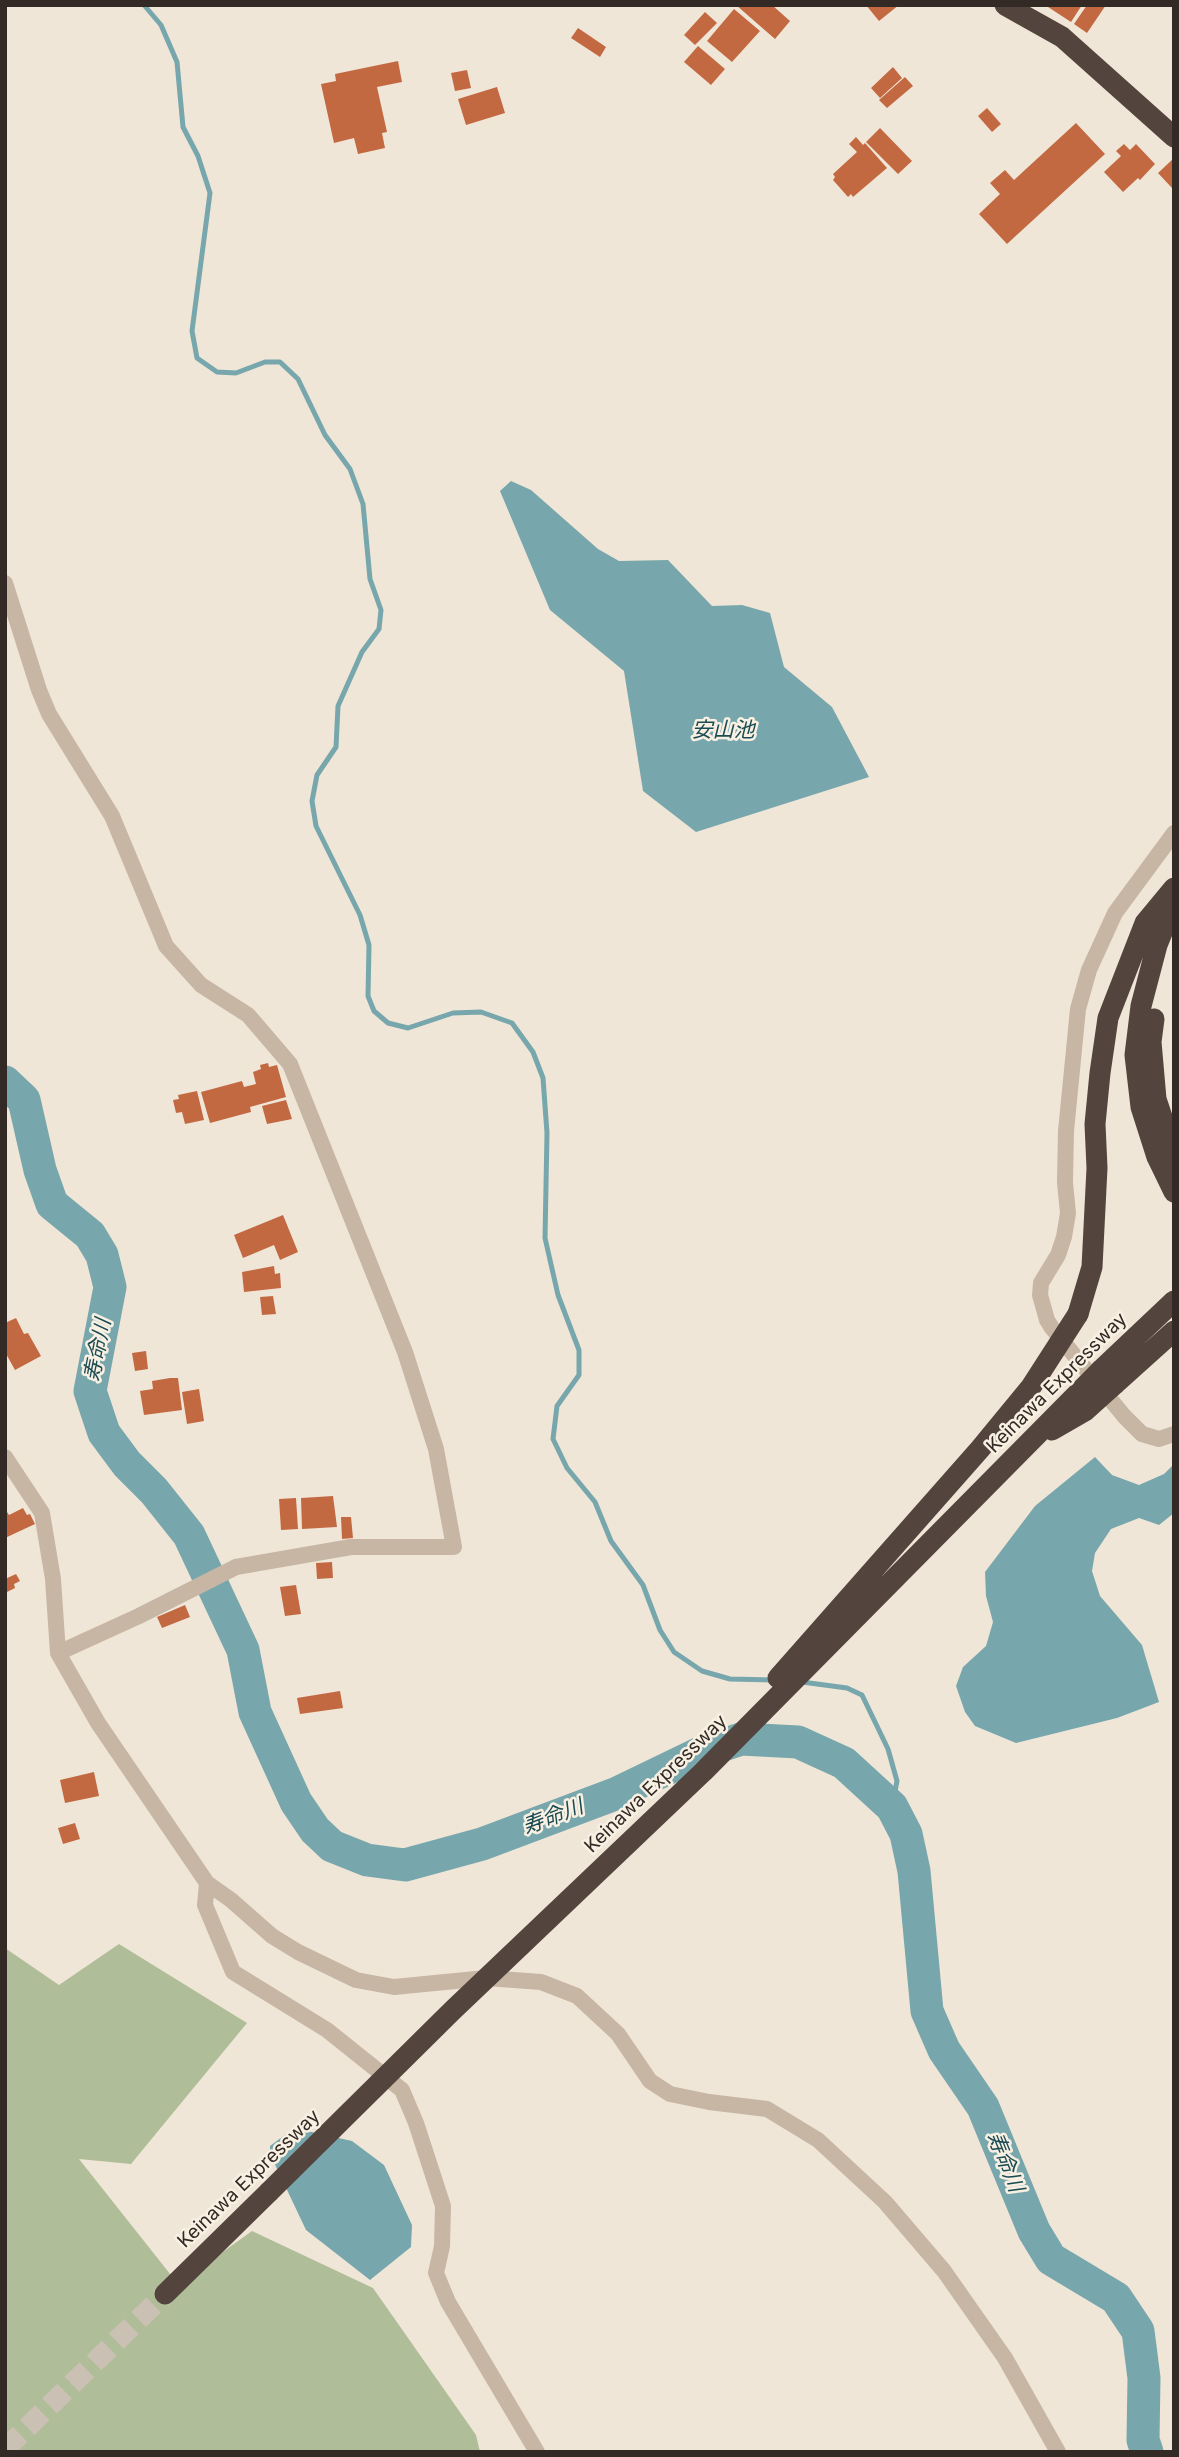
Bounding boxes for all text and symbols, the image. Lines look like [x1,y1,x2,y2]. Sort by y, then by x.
water label: 安山池 [692,718,754,744]
street label: Keinawa Expressway [982,1308,1132,1458]
water label: 寿命川 [80,1317,116,1383]
street label: Keinawa Expressway [580,1710,732,1858]
water label: 寿命川 [519,1794,587,1840]
street label: Keinawa Expressway [173,2105,325,2253]
water label: 寿命川 [982,2128,1028,2196]

